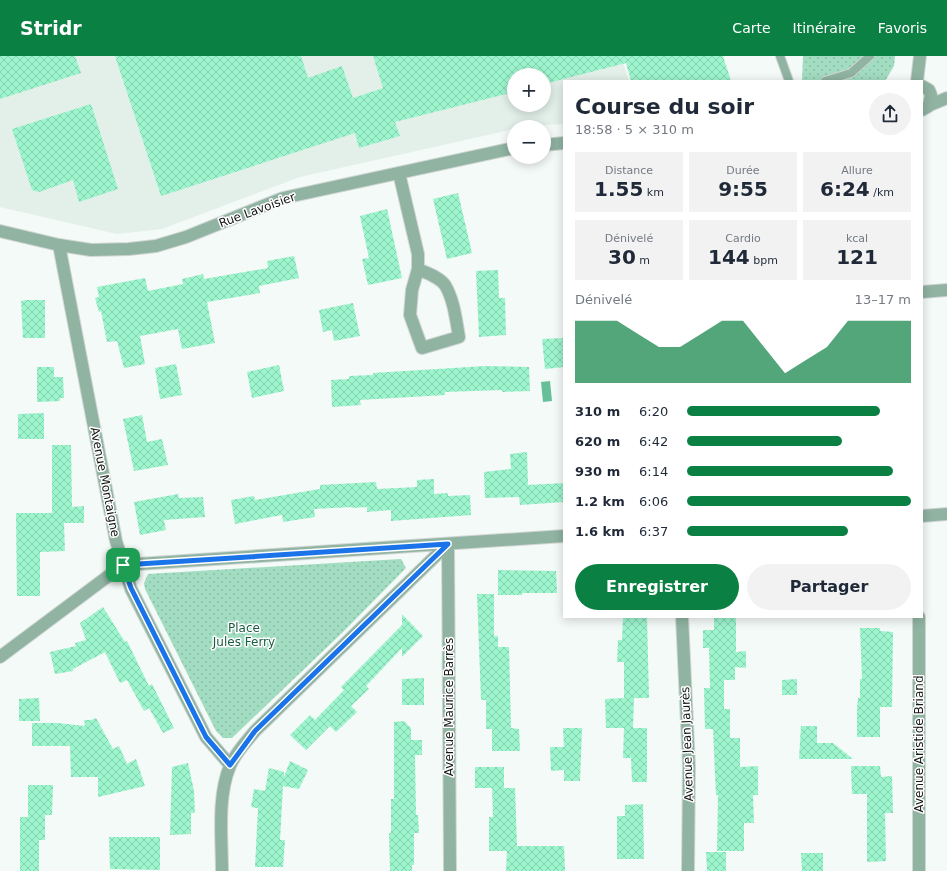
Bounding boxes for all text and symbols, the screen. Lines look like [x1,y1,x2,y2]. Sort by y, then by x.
text: Stridr [20,17,82,39]
text: Carte [732,20,771,36]
text: Itinéraire [793,20,856,36]
text: Favoris [878,20,927,36]
map controls [507,68,551,164]
button: + [507,68,551,112]
button: share [869,93,911,135]
text: Course du soir [575,94,754,119]
button: − [507,120,551,164]
text: 18:58 · 5 × 310 m [575,122,694,137]
text: Distance [605,164,653,177]
text: Durée [726,164,760,177]
text: Allure [841,164,873,177]
text: 1.55 [594,177,643,201]
text: 9:55 [718,177,768,201]
text: 6:24 [820,177,870,201]
text: km [643,186,664,199]
text: /km [870,186,894,199]
street label: Rue Lavoisier [217,190,297,230]
text: Dénivelé [605,232,653,245]
text: Cardio [725,232,761,245]
text: kcal [846,232,868,245]
text: 30 [608,245,636,269]
text: 144 [708,245,750,269]
text: 121 [836,245,878,269]
text: m [636,254,650,267]
text: bpm [750,254,778,267]
text: Dénivelé [575,292,632,307]
text: 13–17 m [855,292,911,307]
text: 310 m [575,404,620,419]
text: 6:20 [639,404,668,419]
street label: Avenue Montaigne [87,426,123,538]
text: 620 m [575,434,620,449]
text: 6:42 [639,434,668,449]
text: 930 m [575,464,620,479]
text: 6:14 [639,464,668,479]
text: 1.2 km [575,494,625,509]
text: 6:06 [639,494,668,509]
text: 1.6 km [575,524,625,539]
text: 6:37 [639,524,668,539]
pin [106,548,140,582]
icon: arrive [112,554,134,576]
button: Enregistrer [575,564,739,610]
button: Partager [747,564,911,610]
park label: Place Jules Ferry [212,621,275,649]
street label: Avenue Maurice Barrès [442,638,456,776]
street label: Avenue Aristide Briand [912,675,926,813]
street label: Avenue Jean Jaurès [678,686,696,802]

